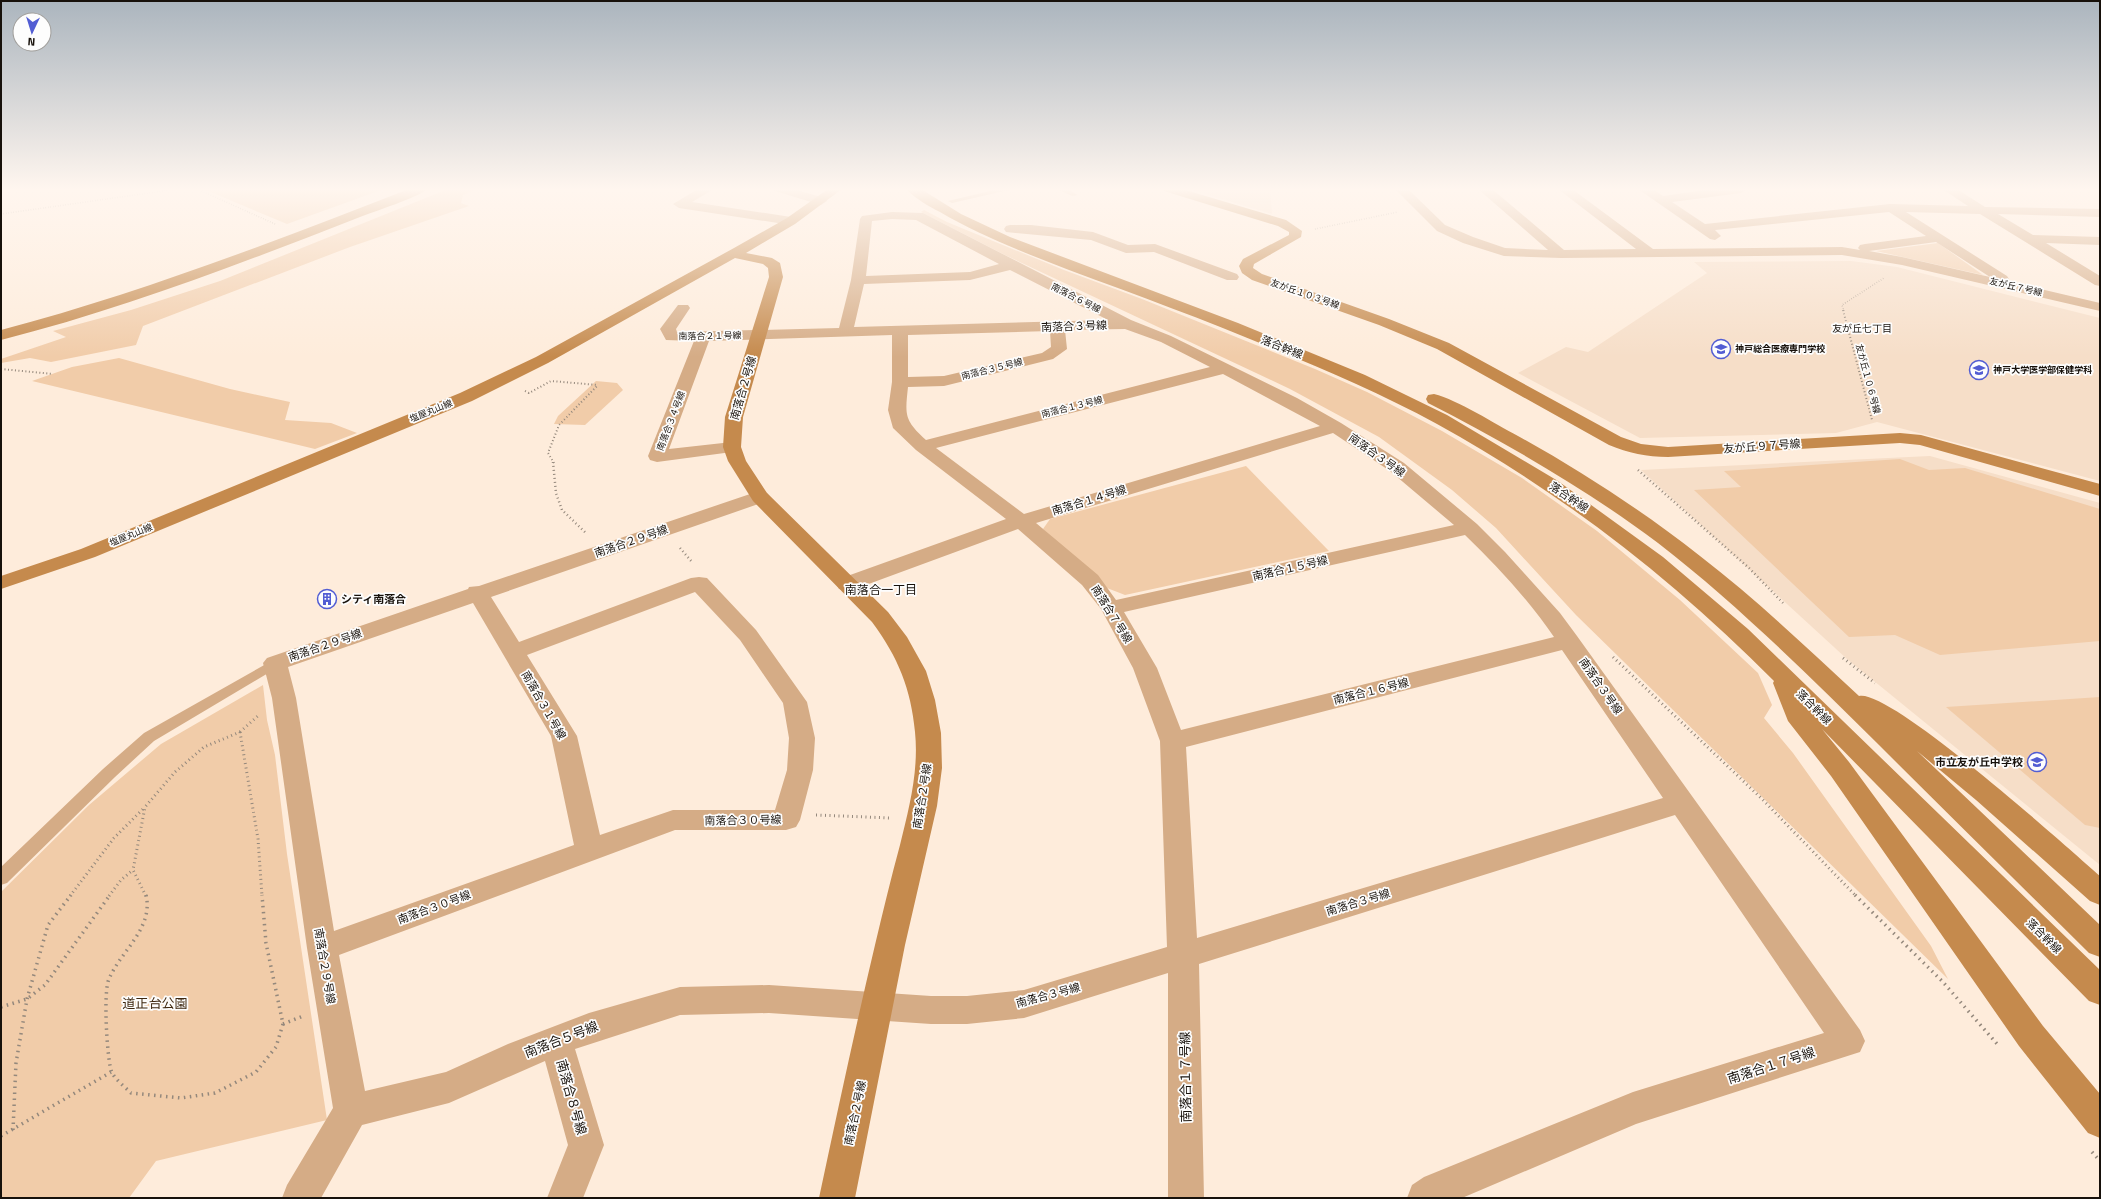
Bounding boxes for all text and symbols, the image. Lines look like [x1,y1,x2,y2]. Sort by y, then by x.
north arrow [12,12,52,52]
text: N [27,34,36,50]
street label: 友が丘７号線 [1988,274,2045,299]
street label: 友が丘１０３号線 [1269,276,1342,312]
street label: 南落合６号線 [1049,280,1104,316]
street label: 南落合３号線 [1041,317,1107,335]
district label: 友が丘七丁目 [1832,321,1892,336]
street label: 南落合２１号線 [678,328,743,343]
street label: 落合幹線 [1259,331,1305,363]
school or university icon: 神戸総合医療専門学校 [1710,338,1732,360]
place label: 神戸総合医療専門学校 [1735,342,1826,355]
street label: 友が丘１０６号線 [1853,342,1884,416]
street label: 南落合２号線 [726,354,760,422]
street label: 南落合３５号線 [960,354,1025,382]
school or university icon: 神戸大学医学部保健学科 [1968,359,1990,381]
place label: 神戸大学医学部保健学科 [1993,363,2092,376]
street label: 南落合３４号線 [653,388,688,453]
street label: 南落合１３号線 [1040,392,1105,420]
street label: 塩屋丸山線 [408,396,455,425]
street label: 南落合３号線 [1345,430,1409,480]
street label: 友が丘９７号線 [1723,435,1801,457]
street label: 落合幹線 [1546,478,1592,516]
street label: 南落合１４号線 [1050,481,1128,519]
street label: 塩屋丸山線 [108,520,155,549]
street label: 南落合２９号線 [592,521,670,561]
street label: 南落合１５号線 [1251,552,1329,584]
district label: 南落合一丁目 [845,580,917,599]
street label: 南落合７号線 [1088,582,1136,646]
building icon: シティ南落合 [316,588,338,610]
place label: シティ南落合 [341,591,406,607]
street label: 南落合２９号線 [286,625,364,665]
street label: 南落合３号線 [1576,654,1626,718]
street label: 南落合３１号線 [518,668,570,742]
street label: 南落合１６号線 [1332,674,1410,708]
street label: 落合幹線 [1793,686,1835,728]
school or university icon: 市立友が丘中学校 [2026,751,2048,773]
place label: 市立友が丘中学校 [1935,754,2023,770]
street label: 南落合２号線 [909,762,935,830]
street label: 南落合３０号線 [704,811,782,829]
street label: 南落合３号線 [1324,885,1392,919]
street label: 南落合３０号線 [395,886,473,928]
street label: 落合幹線 [2023,915,2065,957]
street label: 南落合２９号線 [310,927,340,1005]
street label: 南落合３号線 [1014,979,1082,1011]
park label: 道正台公園 [122,993,188,1013]
street label: 南落合５号線 [521,1016,601,1062]
street label: 南落合１７号線 [1174,1031,1196,1123]
street label: 南落合１７号線 [1725,1041,1817,1089]
street label: 南落合８号線 [552,1057,592,1137]
street label: 南落合２号線 [840,1079,870,1147]

